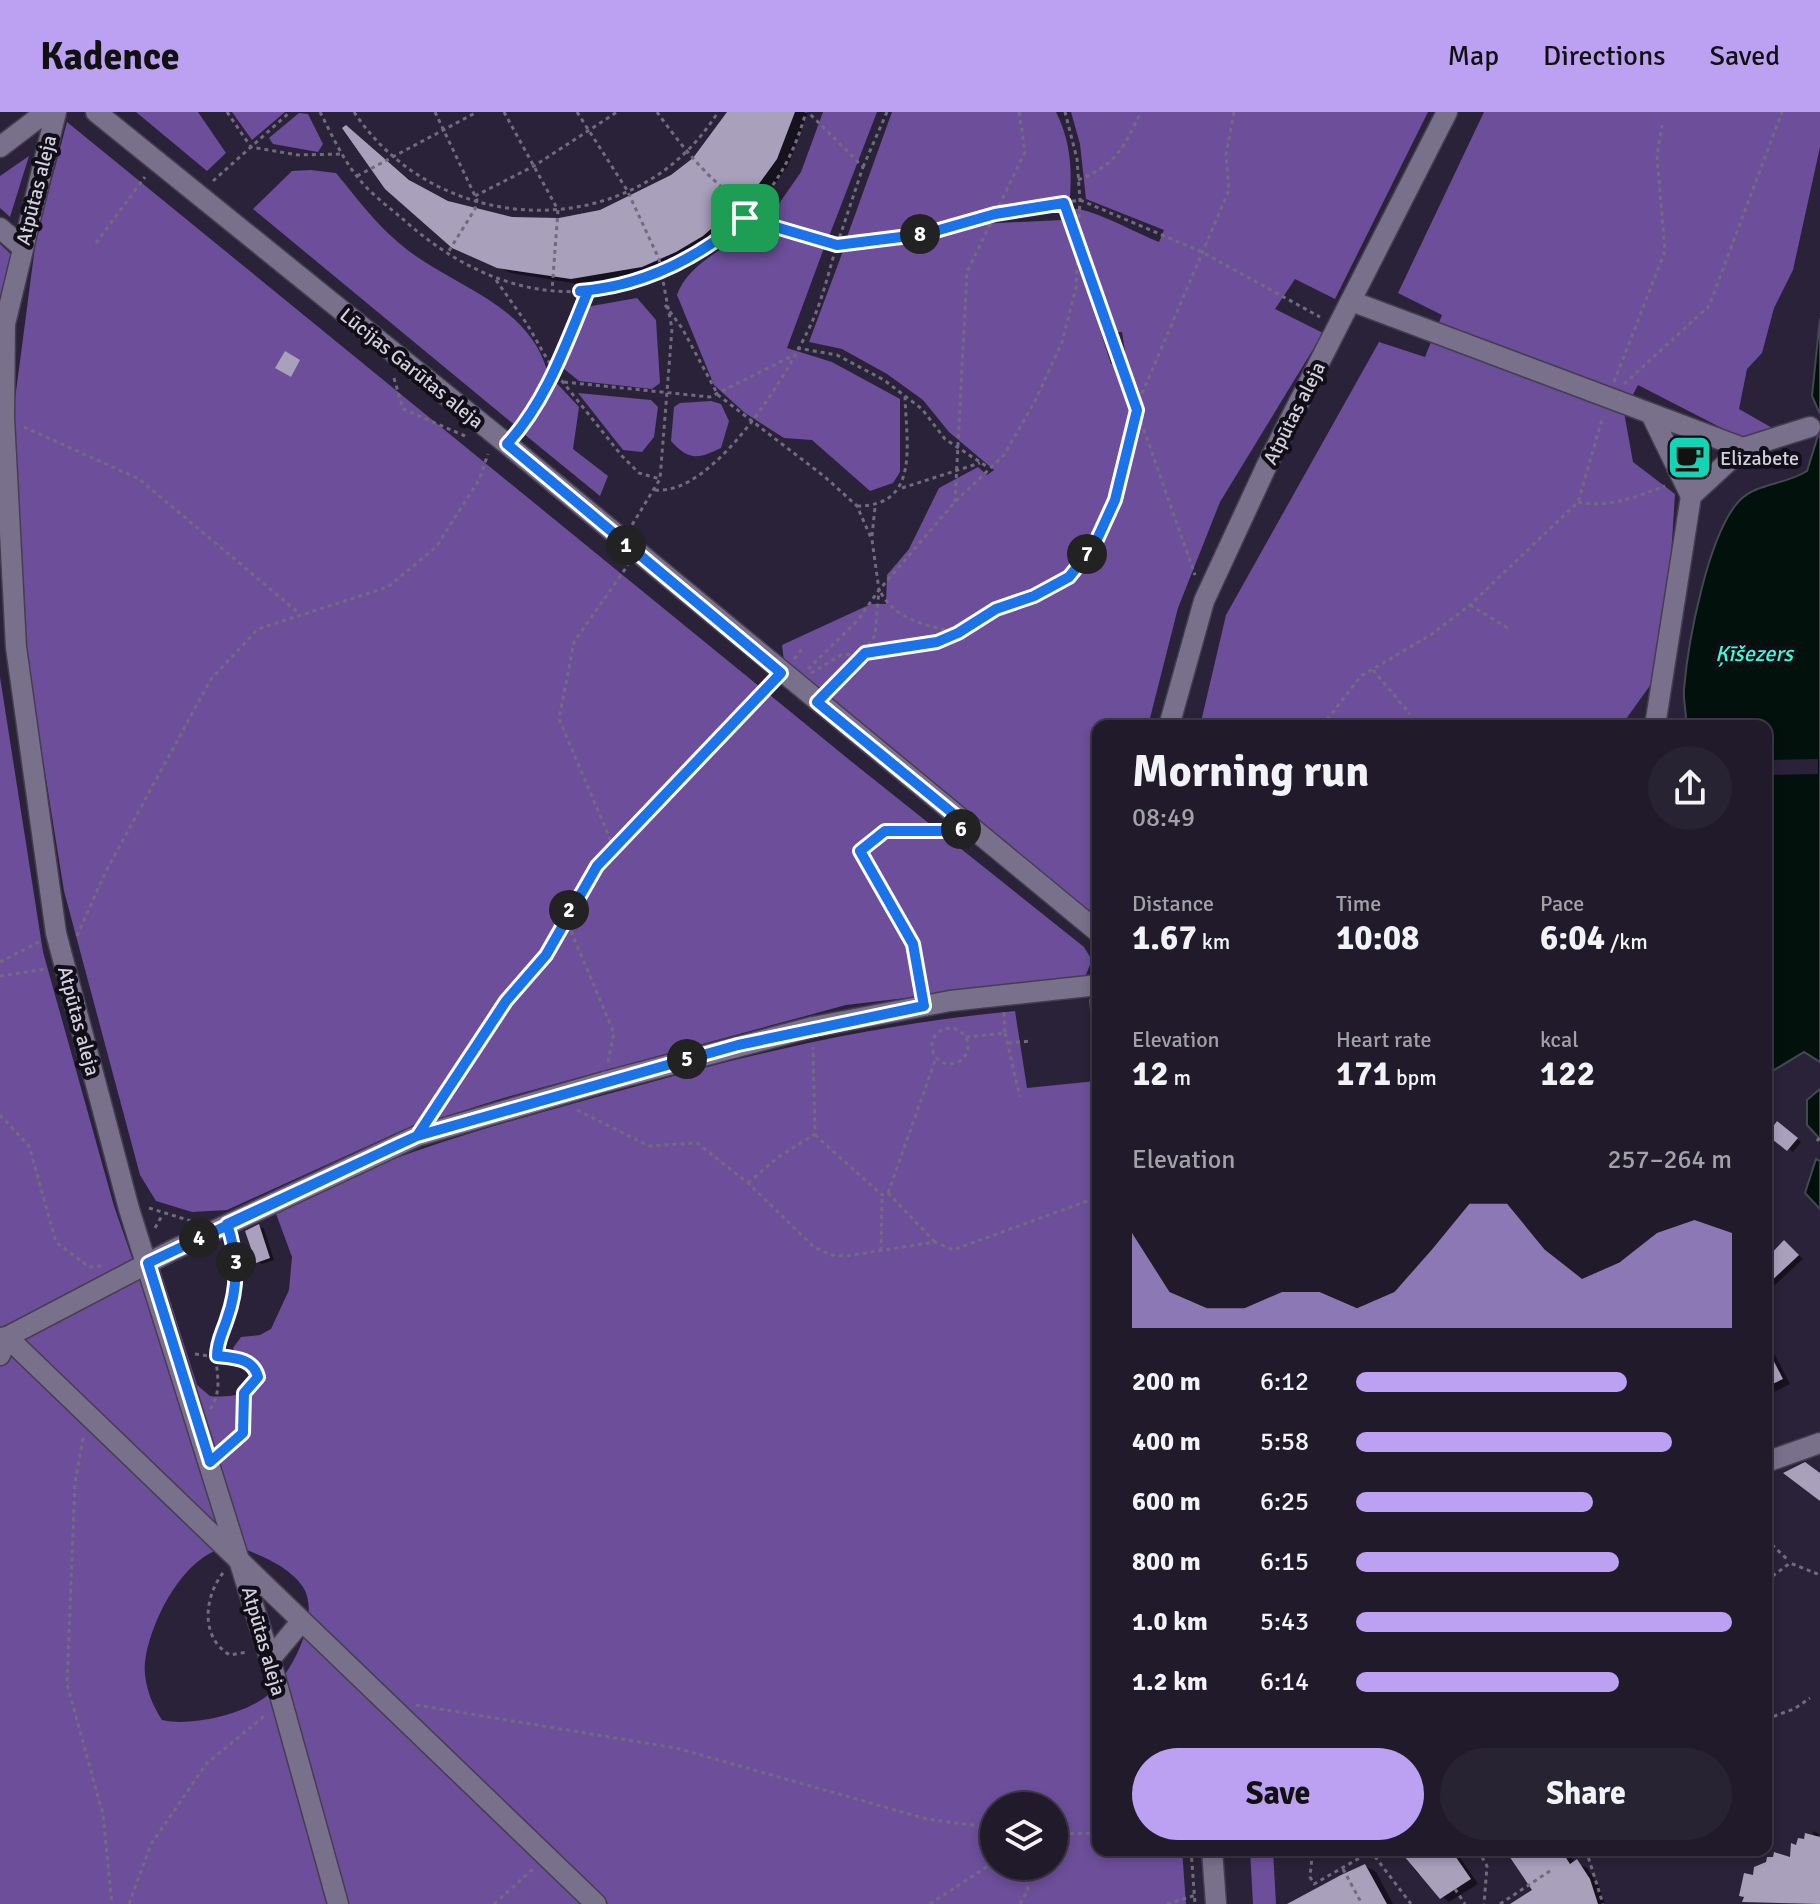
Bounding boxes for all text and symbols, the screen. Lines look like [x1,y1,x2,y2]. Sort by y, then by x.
text: Kadence [40,33,180,80]
text: Map [1447,39,1499,73]
text: Directions [1543,39,1665,73]
text: Saved [1709,39,1780,73]
street label: Atpūtas aleja [11,133,62,248]
pin [711,184,779,252]
icon: arrive [723,196,767,240]
pin: 8 [900,214,940,254]
text: 8 [914,220,926,247]
street label: Lūcijas Garūtas aleja [335,303,489,434]
street label: Atpūtas aleja [1258,358,1331,469]
cafe icon: Elizabete [1665,434,1713,482]
place label: Elizabete [1720,446,1799,471]
pin: 1 [606,525,646,565]
text: 1 [620,531,632,558]
pin: 7 [1067,534,1107,574]
text: 7 [1081,540,1093,567]
water label: Ķīšezers [1715,640,1795,667]
text: Morning run [1132,745,1369,799]
button: share [1648,746,1732,830]
text: 08:49 [1132,802,1195,834]
pin: 6 [941,809,981,849]
text: 6 [955,815,967,842]
pin: 2 [549,890,589,930]
text: Distance [1132,890,1214,917]
text: Time [1336,890,1381,917]
text: Pace [1540,890,1584,917]
text: 2 [563,896,575,923]
text: 1.67 [1132,917,1197,959]
text: 10:08 [1336,917,1419,959]
text: 6:04 [1540,917,1605,959]
text: km [1197,928,1230,955]
text: /km [1605,928,1648,955]
street label: Atpūtas aleja [52,964,105,1079]
text: Elevation [1132,1026,1220,1053]
text: Heart rate [1336,1026,1431,1053]
text: kcal [1540,1026,1579,1053]
pin: 5 [667,1039,707,1079]
text: 5 [681,1045,693,1072]
text: 12 [1132,1053,1169,1095]
text: 171 [1336,1053,1391,1095]
text: 122 [1540,1053,1595,1095]
text: m [1169,1064,1191,1091]
text: bpm [1391,1064,1437,1091]
text: Elevation [1132,1144,1236,1176]
text: 257–264 m [1608,1144,1732,1176]
pin: 4 [179,1218,219,1258]
text: 4 [193,1224,205,1251]
pin: 3 [216,1242,256,1282]
text: 3 [230,1248,242,1275]
text: 200 m [1132,1366,1201,1398]
text: 6:12 [1260,1366,1309,1398]
text: 400 m [1132,1426,1201,1458]
text: 5:58 [1260,1426,1309,1458]
text: 600 m [1132,1486,1201,1518]
text: 6:25 [1260,1486,1309,1518]
text: 800 m [1132,1546,1201,1578]
text: 6:15 [1260,1546,1309,1578]
street label: Atpūtas aleja [236,1584,291,1699]
text: 1.0 km [1132,1606,1208,1638]
text: 5:43 [1260,1606,1309,1638]
text: 1.2 km [1132,1666,1208,1698]
text: 6:14 [1260,1666,1309,1698]
button: Save [1132,1748,1424,1840]
button: Share [1440,1748,1732,1840]
map controls [980,1792,1068,1880]
button: layers [980,1792,1068,1880]

